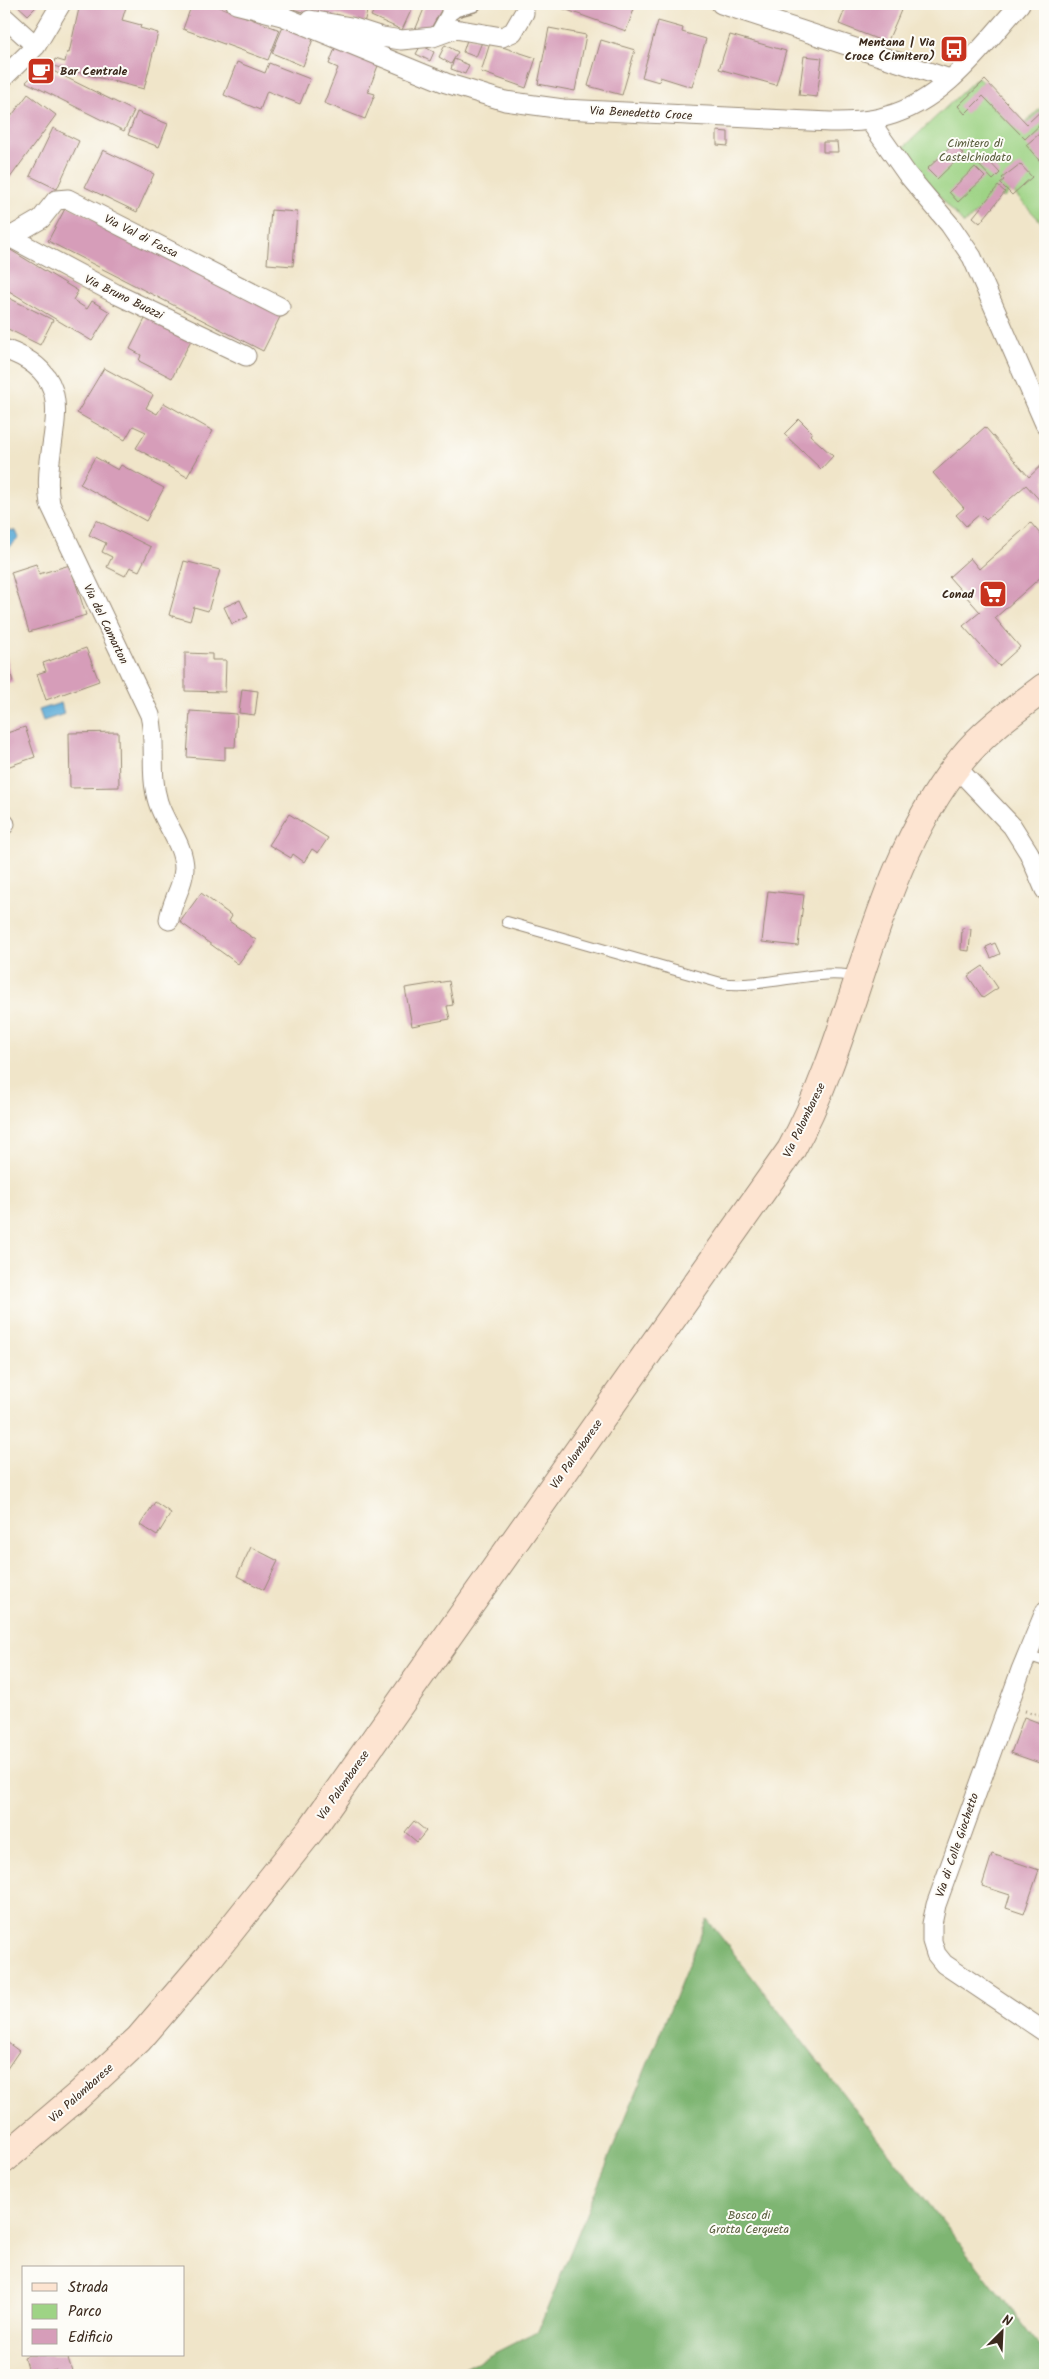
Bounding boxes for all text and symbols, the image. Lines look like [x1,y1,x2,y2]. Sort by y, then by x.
place label: Mentana | Via Croce (Cimitero) [845,33,935,66]
bus stop icon: Mentana | Via Croce (Cimitero) [939,34,969,64]
cafe icon: Bar Centrale [26,56,56,86]
place label: Bar Centrale [60,62,128,81]
street label: Via Benedetto Croce [589,101,693,126]
park label: Cimitero di Castelchiodato [939,134,1011,167]
street label: Via Val di Fassa [100,210,181,263]
street label: Via Bruno Buozzi [81,270,168,325]
supermarket icon: Conad [978,579,1008,609]
street label: Via del Camarton [78,581,133,668]
place label: Conad [942,585,975,604]
street label: Via Palombarese [778,1079,831,1161]
street label: Via Palombarese [545,1415,608,1493]
street label: Via Palombarese [312,1746,375,1824]
street label: Via di Colle Giochetto [931,1790,984,1900]
street label: Via Palombarese [45,2059,118,2128]
park label: Bosco di Grotta Cerqueta [709,2206,789,2239]
legend [22,2266,185,2356]
text: Strada [68,2276,108,2300]
text: Parco [68,2300,102,2324]
north arrow [976,2306,1026,2356]
text: N [998,2309,1016,2333]
text: Edificio [68,2326,113,2350]

